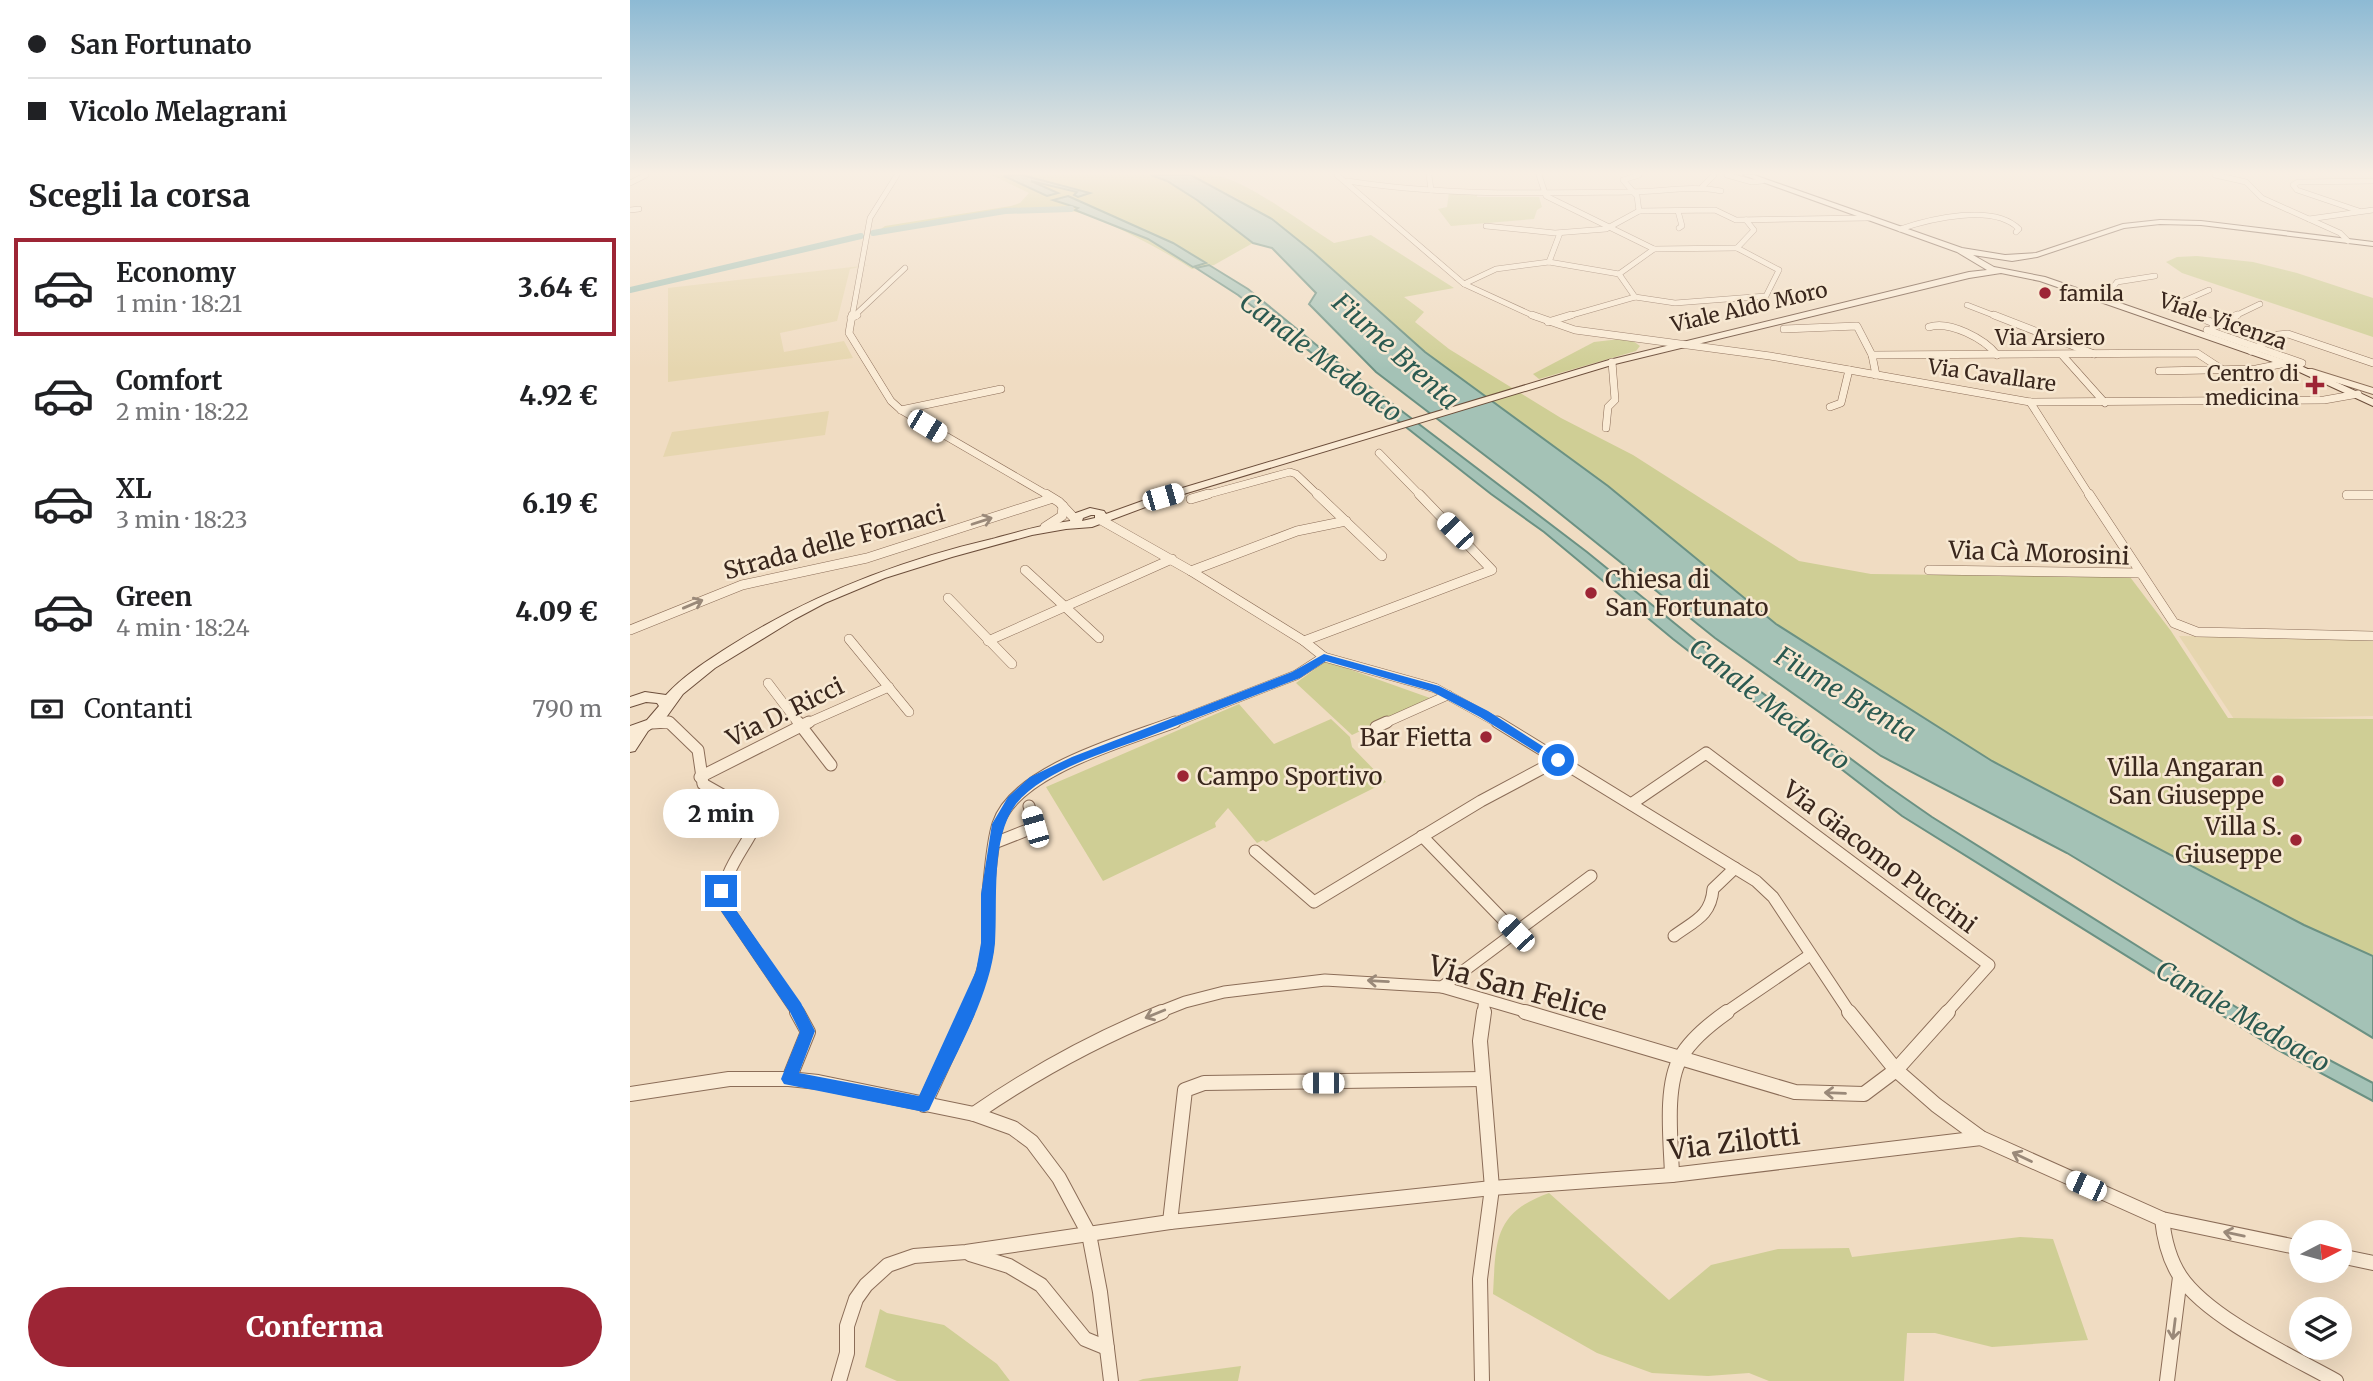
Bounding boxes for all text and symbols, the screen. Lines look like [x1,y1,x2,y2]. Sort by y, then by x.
text: San Fortunato [70,28,252,61]
text: Vicolo Melagrani [70,95,287,128]
text: Scegli la corsa [28,176,250,216]
icon: car [32,256,95,319]
text: Economy [116,256,236,289]
text: 3.64 € [518,271,598,304]
street label: Viale Aldo Moro [1667,276,1830,338]
place label: famila [2059,280,2124,307]
water label: Canale Medoaco [1233,285,1409,429]
water label: Fiume Brenta [1325,285,1466,416]
marker: famila [2037,285,2053,301]
street label: Viale Vicenza [2155,286,2290,355]
text: 1 min · 18:21 [116,289,242,318]
street label: Via Arsiero [1994,324,2105,351]
street label: Via Cavallare [1925,353,2058,397]
place label: Centro di medicina [2205,360,2299,411]
icon: car [32,364,95,427]
text: Comfort [116,364,222,397]
marker: Centro di medicina [2305,375,2325,395]
text: 4.92 € [519,379,598,412]
text: 2 min · 18:22 [116,397,249,426]
car [904,406,951,446]
icon: car [32,472,95,535]
text: XL [116,472,152,505]
car [1140,481,1187,513]
text: 6.19 € [522,487,598,520]
street label: Strada delle Fornaci [720,498,948,586]
text: 3 min · 18:23 [116,505,248,534]
car [1433,509,1478,553]
one-way arrow [970,514,992,526]
street label: Via Cà Morosini [1947,534,2130,572]
place label: Chiesa di San Fortunato [1605,564,1768,623]
icon: car [32,580,95,643]
text: Green [116,580,192,613]
marker: Chiesa di San Fortunato [1583,585,1599,601]
text: 4.09 € [515,595,598,628]
one-way arrow [682,597,703,610]
text: 4 min · 18:24 [116,613,250,642]
water label: Canale Medoaco [1683,631,1857,777]
water label: Fiume Brenta [1769,638,1923,749]
street label: Via D. Ricci [720,670,849,754]
icon: cash [28,690,66,728]
text: Contanti [84,692,192,725]
text: 790 m [532,694,602,723]
place label: Bar Fietta [1359,722,1472,753]
marker: Bar Fietta [1478,729,1494,745]
route start [1542,744,1574,776]
place label: Villa Angaran San Giuseppe [2107,752,2264,811]
place label: Campo Sportivo [1197,761,1383,792]
marker: Campo Sportivo [1175,768,1191,784]
street label: Via Giacomo Puccini [1776,773,1983,940]
marker: Villa Angaran San Giuseppe [2270,773,2286,789]
callout: 2 min [663,790,779,838]
text: 2 min [688,799,754,828]
car [1020,804,1051,850]
place label: Villa S. Giuseppe [2175,811,2282,870]
marker: Villa S. Giuseppe [2288,832,2304,848]
route end [705,875,737,907]
car [1494,911,1539,955]
street label: Via San Felice [1424,947,1611,1029]
water label: Canale Medoaco [2150,953,2336,1079]
one-way arrow [1367,975,1390,988]
one-way arrow [1145,1009,1167,1022]
car [1303,1073,1345,1094]
one-way arrow [1824,1086,1847,1099]
street label: Via Zilotti [1665,1116,1802,1168]
one-way arrow [2012,1150,2033,1163]
car [2063,1168,2110,1204]
north arrow [2289,1220,2352,1283]
map controls [2289,1220,2352,1360]
one-way arrow [2223,1227,2246,1241]
button: Conferma [28,1287,602,1367]
button: layers [2289,1297,2352,1360]
one-way arrow [2168,1317,2181,1340]

